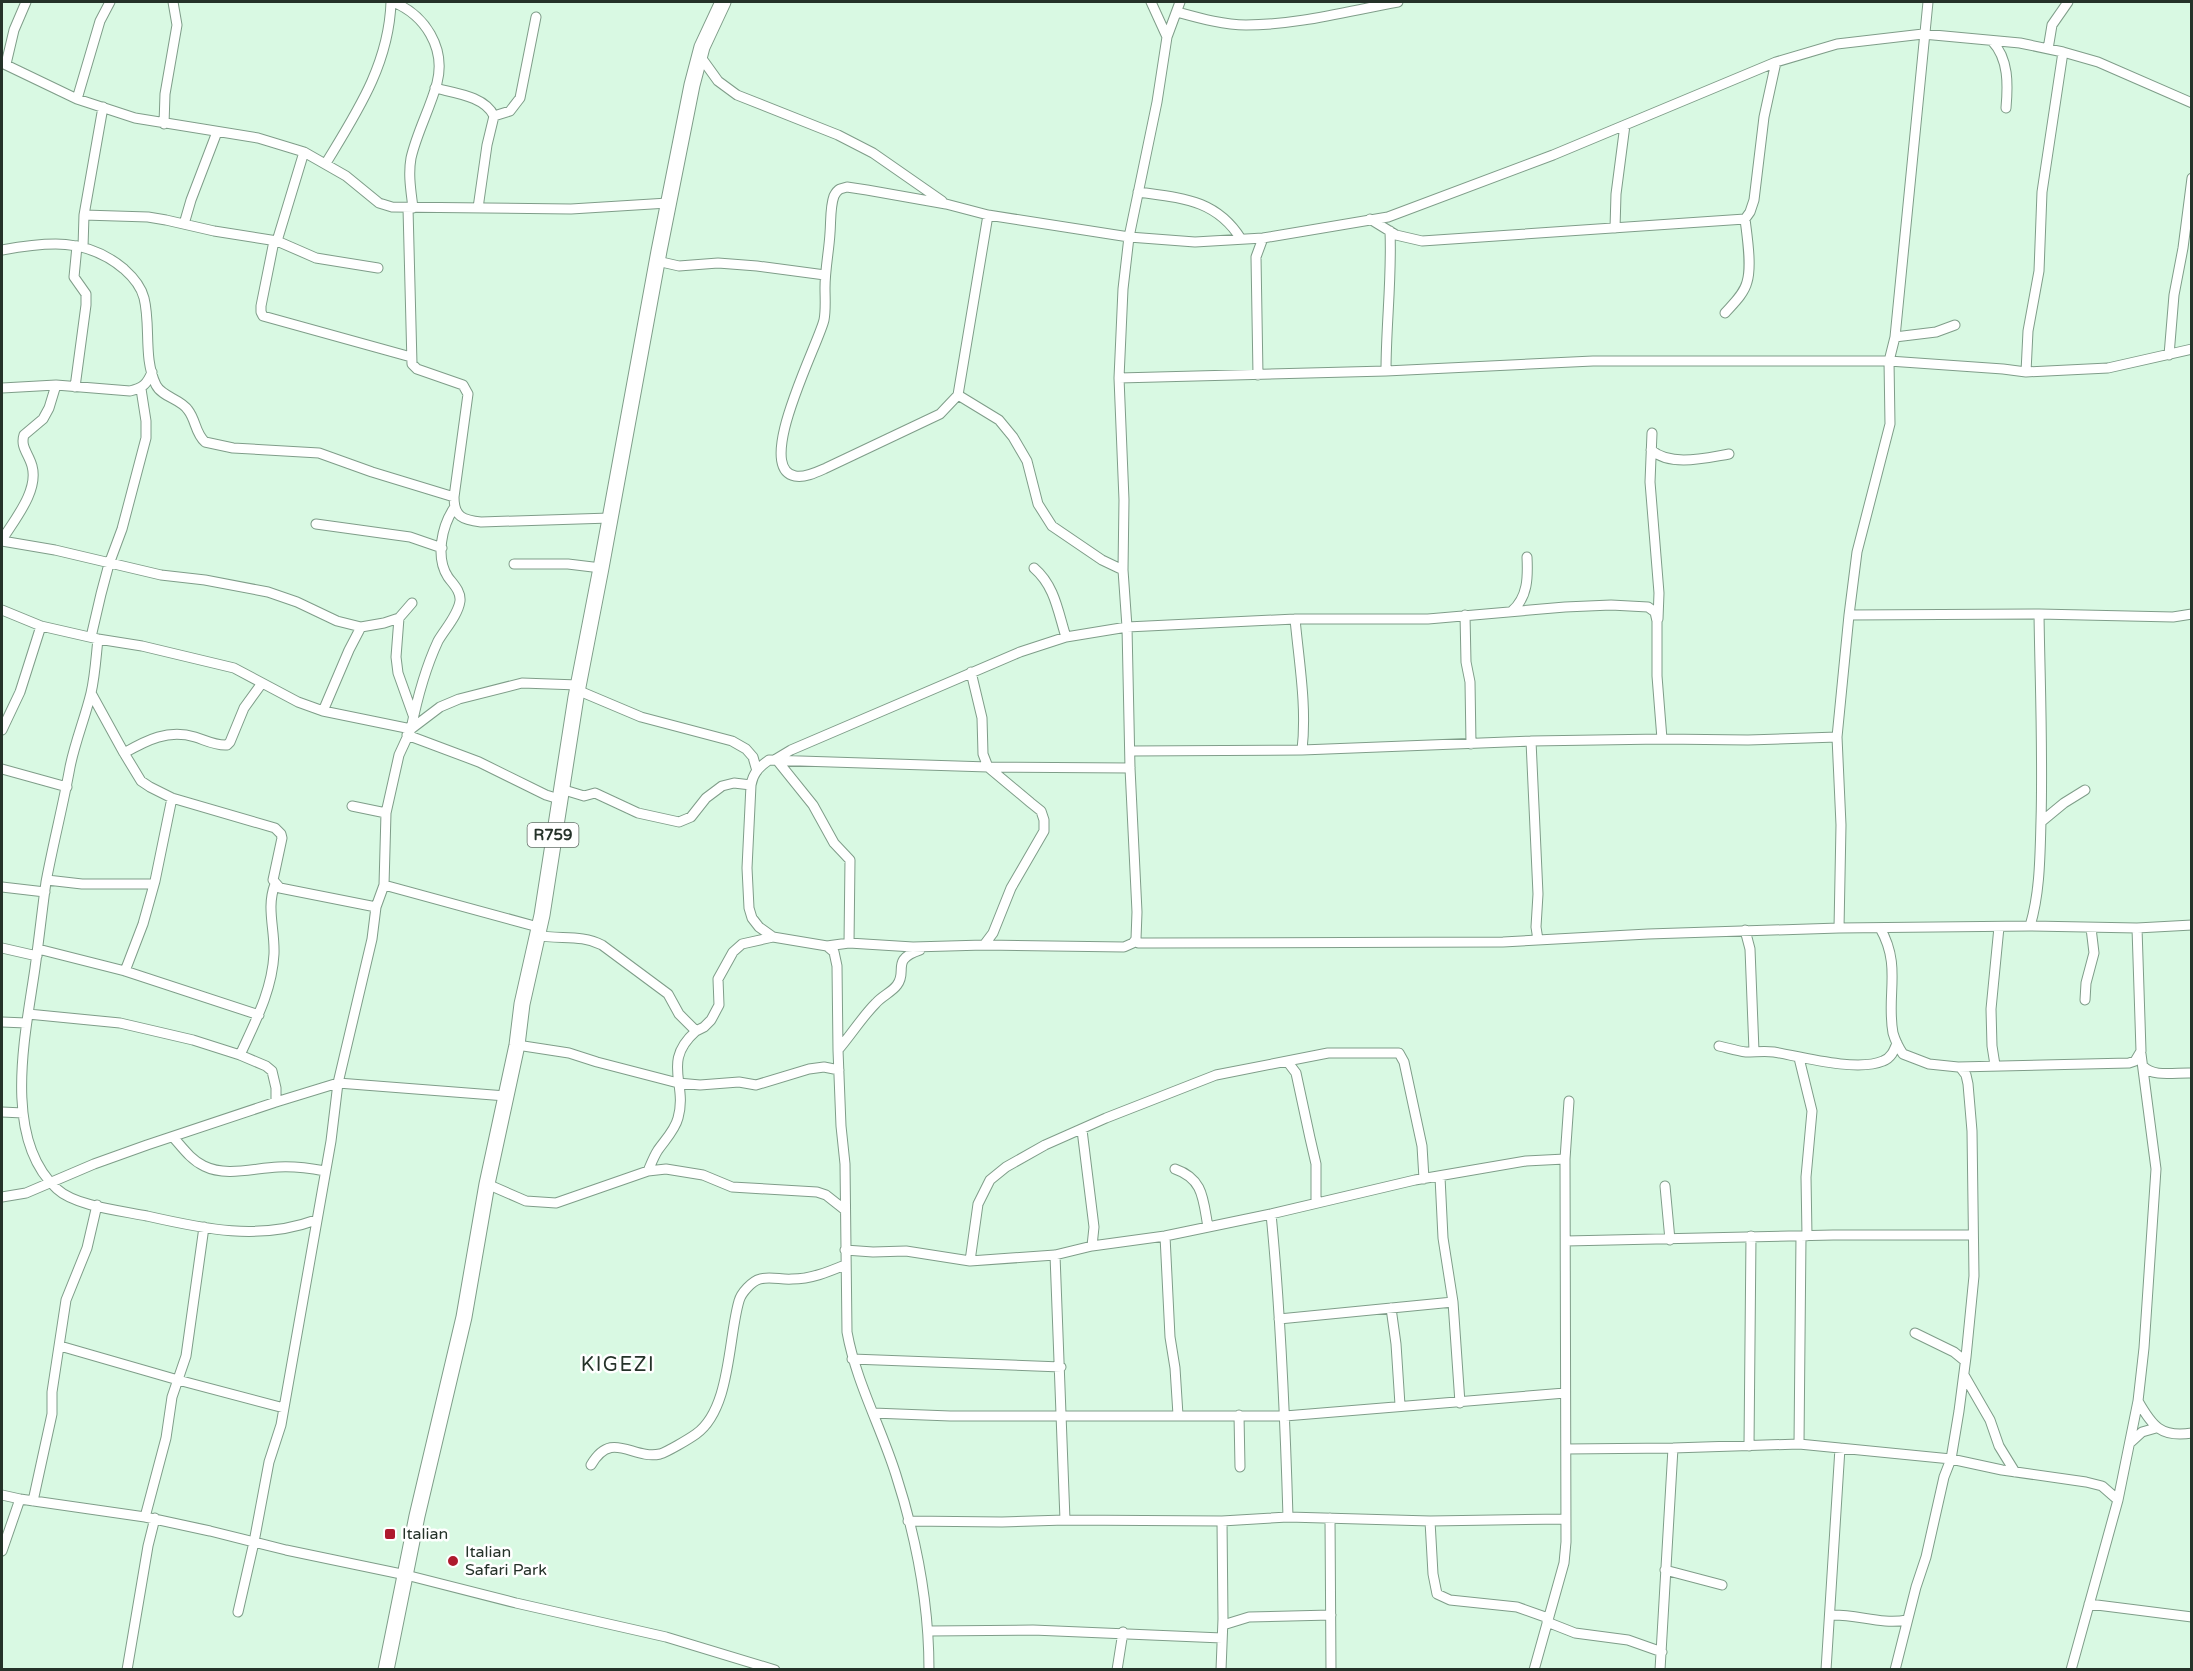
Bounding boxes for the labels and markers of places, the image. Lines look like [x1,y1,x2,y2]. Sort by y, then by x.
place label: Italian [402,1524,448,1544]
marker: Italian [383,1527,397,1541]
place label: Italian Safari Park [465,1542,547,1580]
marker: Italian Safari Park [446,1554,460,1568]

